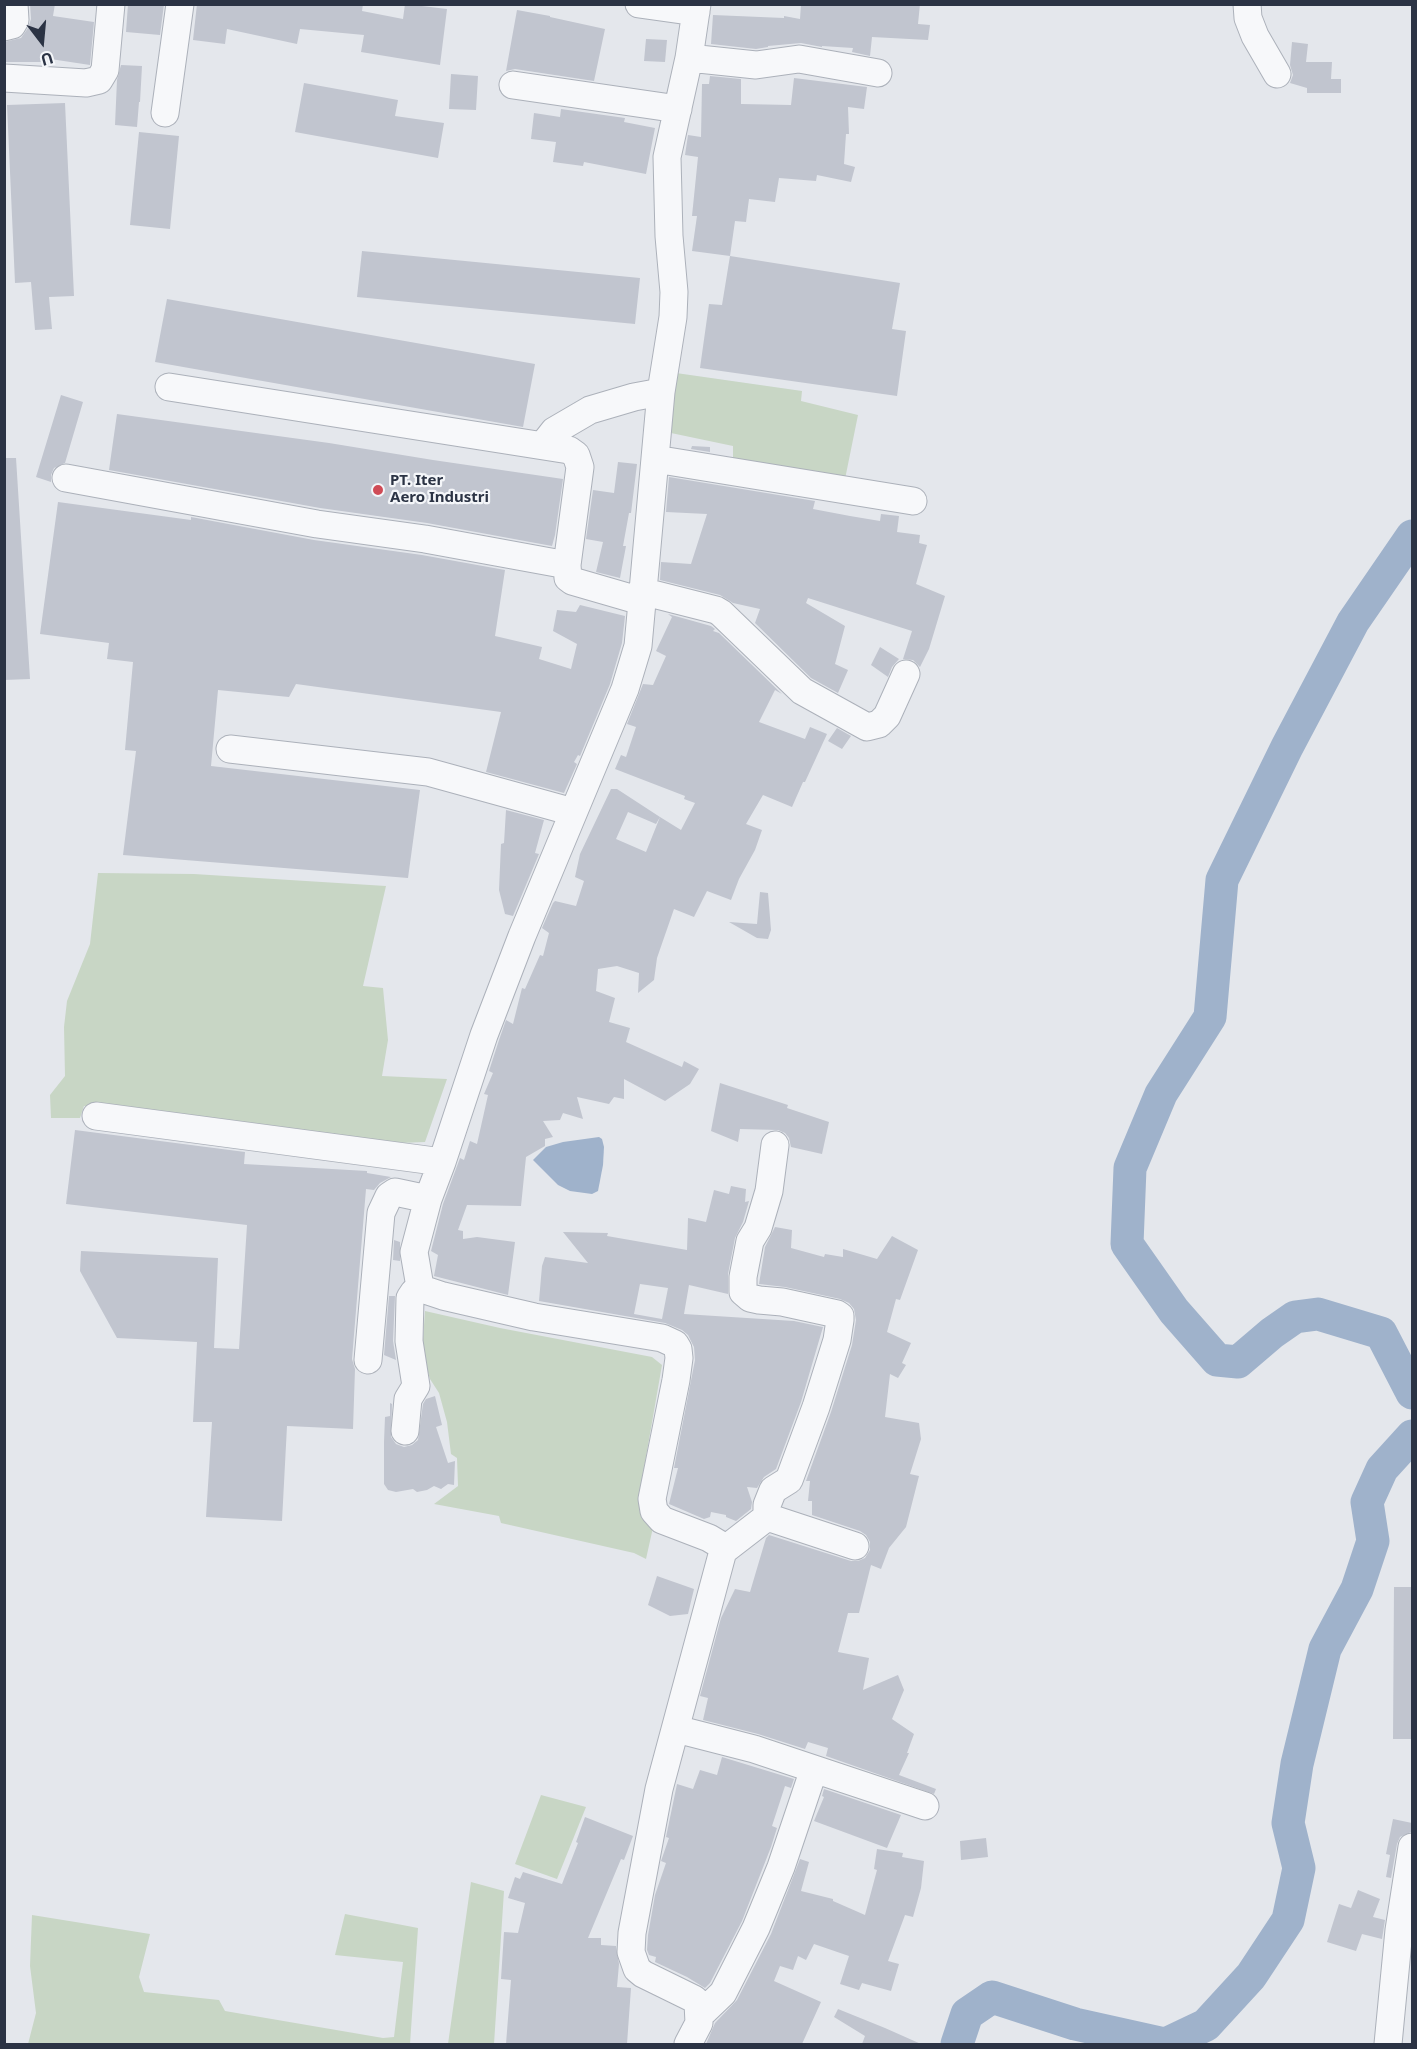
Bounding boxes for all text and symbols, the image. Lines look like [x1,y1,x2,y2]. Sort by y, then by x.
north arrow [12,12,72,72]
text: U [38,47,56,72]
place label: PT. Iter Aero Industri [390,472,489,507]
marker: PT. Iter Aero Industri [371,483,385,497]

